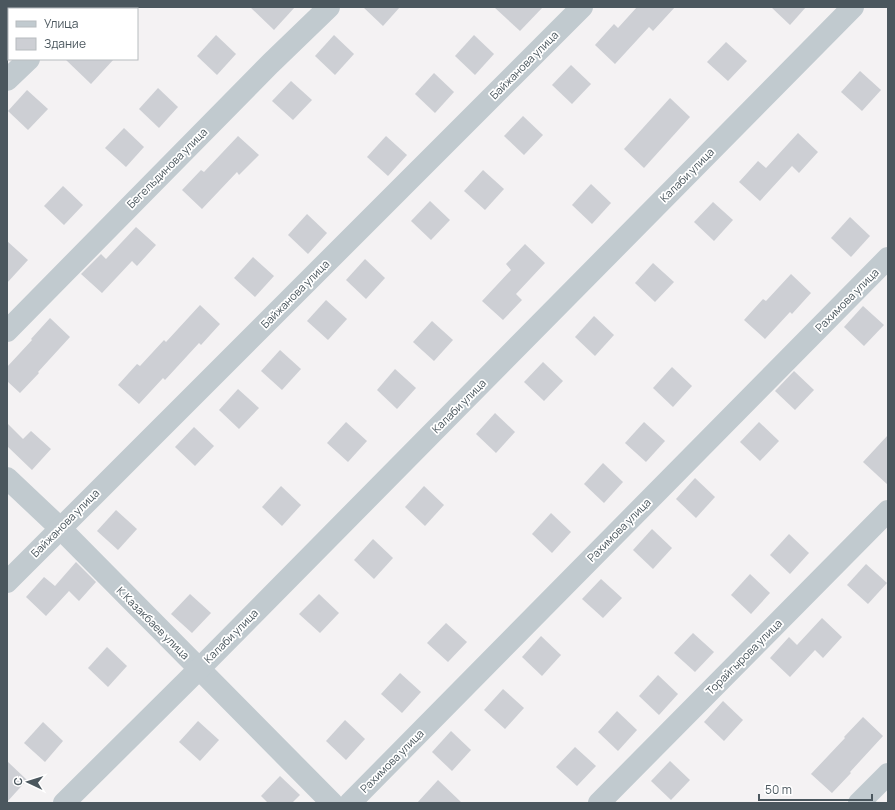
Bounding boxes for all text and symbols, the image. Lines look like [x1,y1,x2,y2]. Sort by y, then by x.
legend [8,8,138,60]
text: Улица [44,15,78,32]
street label: Байжанова улица [486,27,561,102]
text: Здание [44,35,86,52]
street label: Бегельдинова улица [123,124,210,211]
street label: Калаби улица [656,144,717,205]
street label: Байжанова улица [257,256,332,331]
street label: Рахимова улица [812,265,882,335]
street label: Калаби улица [428,375,489,436]
street label: Байжанова улица [27,485,102,560]
street label: Рахимова улица [584,495,654,565]
street label: К.Казакбаев улица [114,583,193,662]
street label: Калаби улица [200,605,261,666]
street label: Торайгырова улица [702,615,785,698]
street label: Рахимова улица [357,726,427,796]
north arrow [8,762,48,802]
scale bar [759,776,872,802]
text: С [10,777,25,786]
text: 50 m [765,781,792,798]

